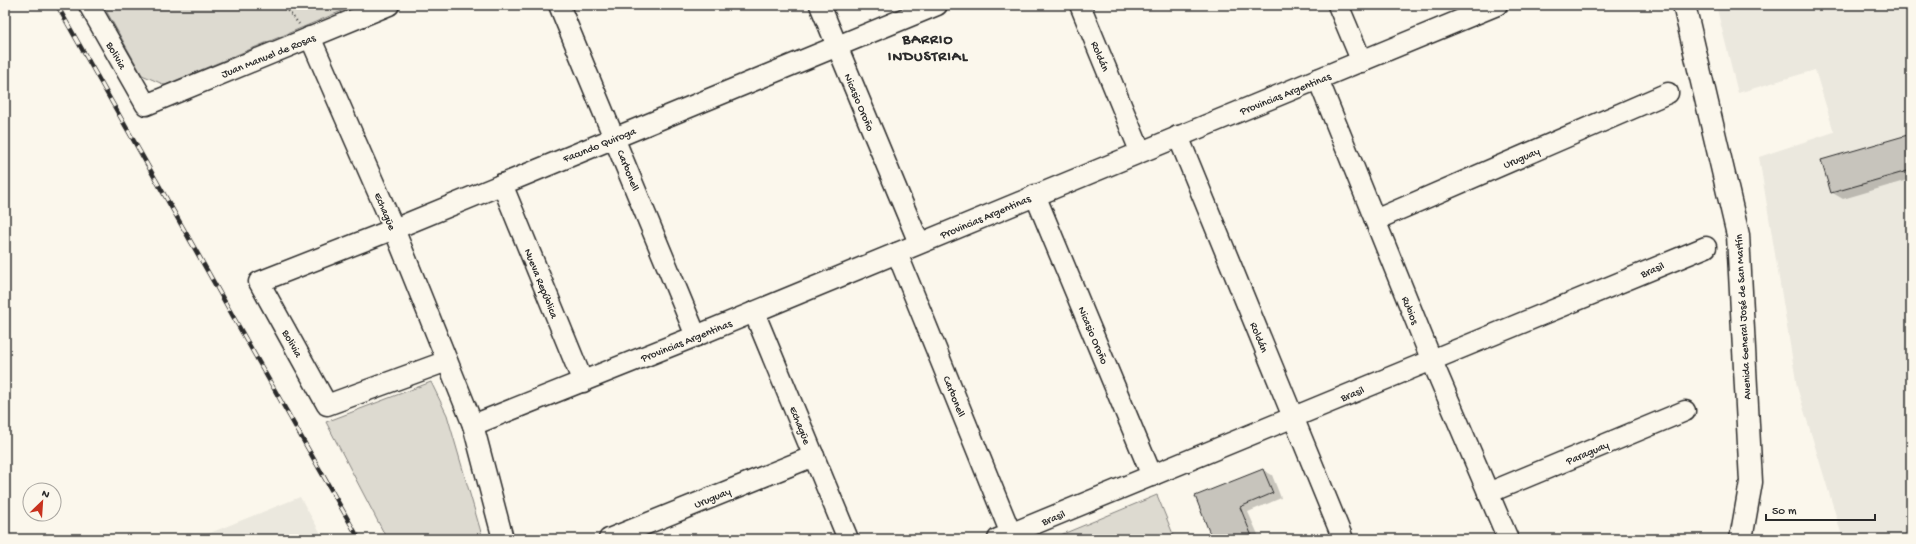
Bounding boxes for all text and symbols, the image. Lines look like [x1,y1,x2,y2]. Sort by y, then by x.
district label: BARRIO INDUSTRIAL [888,31,969,66]
street label: Juan Manuel de Rosas [220,32,318,81]
street label: Bolivia [102,39,128,73]
street label: Roldán [1087,40,1111,74]
street label: Provincias Argentinas [1238,71,1334,119]
street label: Nicasio Oroño [841,72,876,134]
street label: Facundo Quiroga [561,125,639,166]
street label: Uruguay [1502,146,1542,172]
street label: Carbonell [613,148,641,194]
street label: Echagüe [371,191,398,233]
street label: Provincias Argentinas [938,193,1034,243]
street label: Avenida General José de San Martín [1734,233,1754,400]
street label: Nueva República [521,247,560,321]
street label: Brasil [1638,260,1667,282]
street label: Rubios [1398,295,1420,327]
street label: Nicasio Oroño [1075,305,1110,367]
street label: Provincias Argentinas [639,318,735,366]
street label: Roldán [1247,321,1270,355]
street label: Bolivia [278,327,304,361]
street label: Carbonell [939,374,967,420]
street label: Brasil [1338,384,1367,405]
street label: Echagüe [786,405,812,447]
street label: Paraguay [1564,439,1611,469]
north arrow [22,482,62,522]
street label: Uruguay [693,486,733,512]
text: N [40,488,51,502]
scale bar [1766,496,1875,522]
text: 50 m [1772,505,1797,519]
street label: Brasil [1039,508,1068,529]

